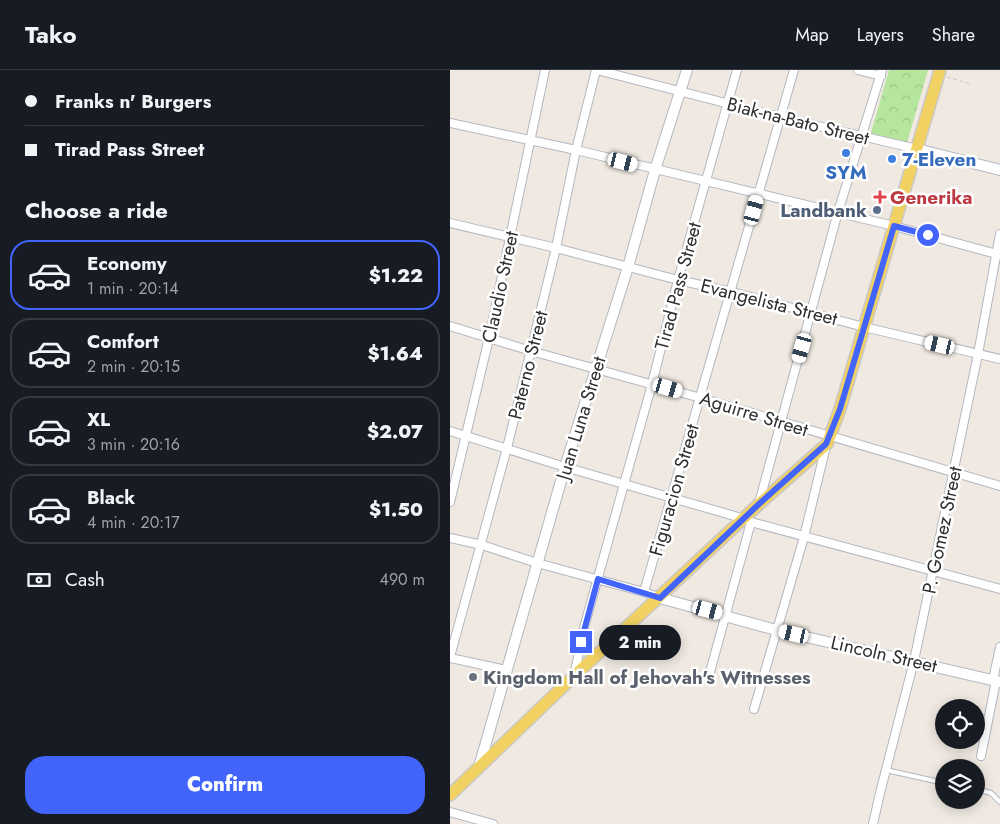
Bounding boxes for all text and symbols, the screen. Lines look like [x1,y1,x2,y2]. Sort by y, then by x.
text: Tako [25,17,77,52]
text: Map [795,22,829,48]
text: Layers [857,22,904,48]
text: Share [932,22,975,48]
text: Franks n' Burgers [55,88,211,115]
street label: Biak-na-Bato Street [724,90,872,152]
text: Tirad Pass Street [55,136,204,163]
place label: 7-Eleven [902,146,976,173]
marker: SYM [840,147,852,159]
car [606,151,639,173]
marker: 7-Eleven [886,153,898,165]
place label: SYM [825,159,867,186]
place label: Generika [890,184,972,211]
marker: Generika [874,191,886,203]
text: Choose a ride [25,194,168,226]
car [742,194,765,226]
place label: Landbank [780,197,867,224]
marker: Landbank [871,204,883,216]
street label: Tirad Pass Street [648,219,708,353]
route start [917,224,939,246]
street label: Claudio Street [475,228,525,345]
text: Economy [87,250,167,277]
icon: car [27,253,72,298]
text: $1.22 [369,262,423,289]
street label: Evangelista Street [698,272,841,332]
text: 1 min · 20:14 [87,277,178,300]
street label: Paterno Street [501,307,555,422]
text: Comfort [87,328,159,355]
icon: car [27,331,72,376]
car [790,332,813,364]
car [923,334,956,356]
text: $1.64 [368,340,423,367]
street label: Juan Luna Street [549,353,613,486]
text: 2 min · 20:15 [87,355,180,378]
car [651,377,684,399]
street label: Aguirre Street [697,385,812,443]
text: XL [87,406,110,433]
icon: car [27,409,72,454]
text: $2.07 [367,418,423,445]
street label: Figuracion Street [642,420,706,559]
text: 3 min · 20:16 [87,433,180,456]
street label: P. Gomez Street [915,463,969,596]
text: Black [87,484,135,511]
icon: car [27,487,72,532]
text: $1.50 [369,496,423,523]
text: 4 min · 20:17 [87,511,180,534]
icon: cash [25,566,53,594]
text: Cash [65,566,105,593]
text: 490 m [380,568,425,591]
car [691,599,724,621]
car [777,623,810,645]
callout: 2 min [598,624,681,660]
street label: Lincoln Street [828,629,940,679]
route end [570,631,592,653]
text: 2 min [619,631,661,654]
place label: Kingdom Hall of Jehovah's Witnesses [483,664,811,691]
marker: Kingdom Hall of Jehovah's Witnesses [467,671,479,683]
map controls [935,699,985,809]
button: locate [935,699,985,749]
button: Confirm [25,756,425,814]
button: layers [935,759,985,809]

